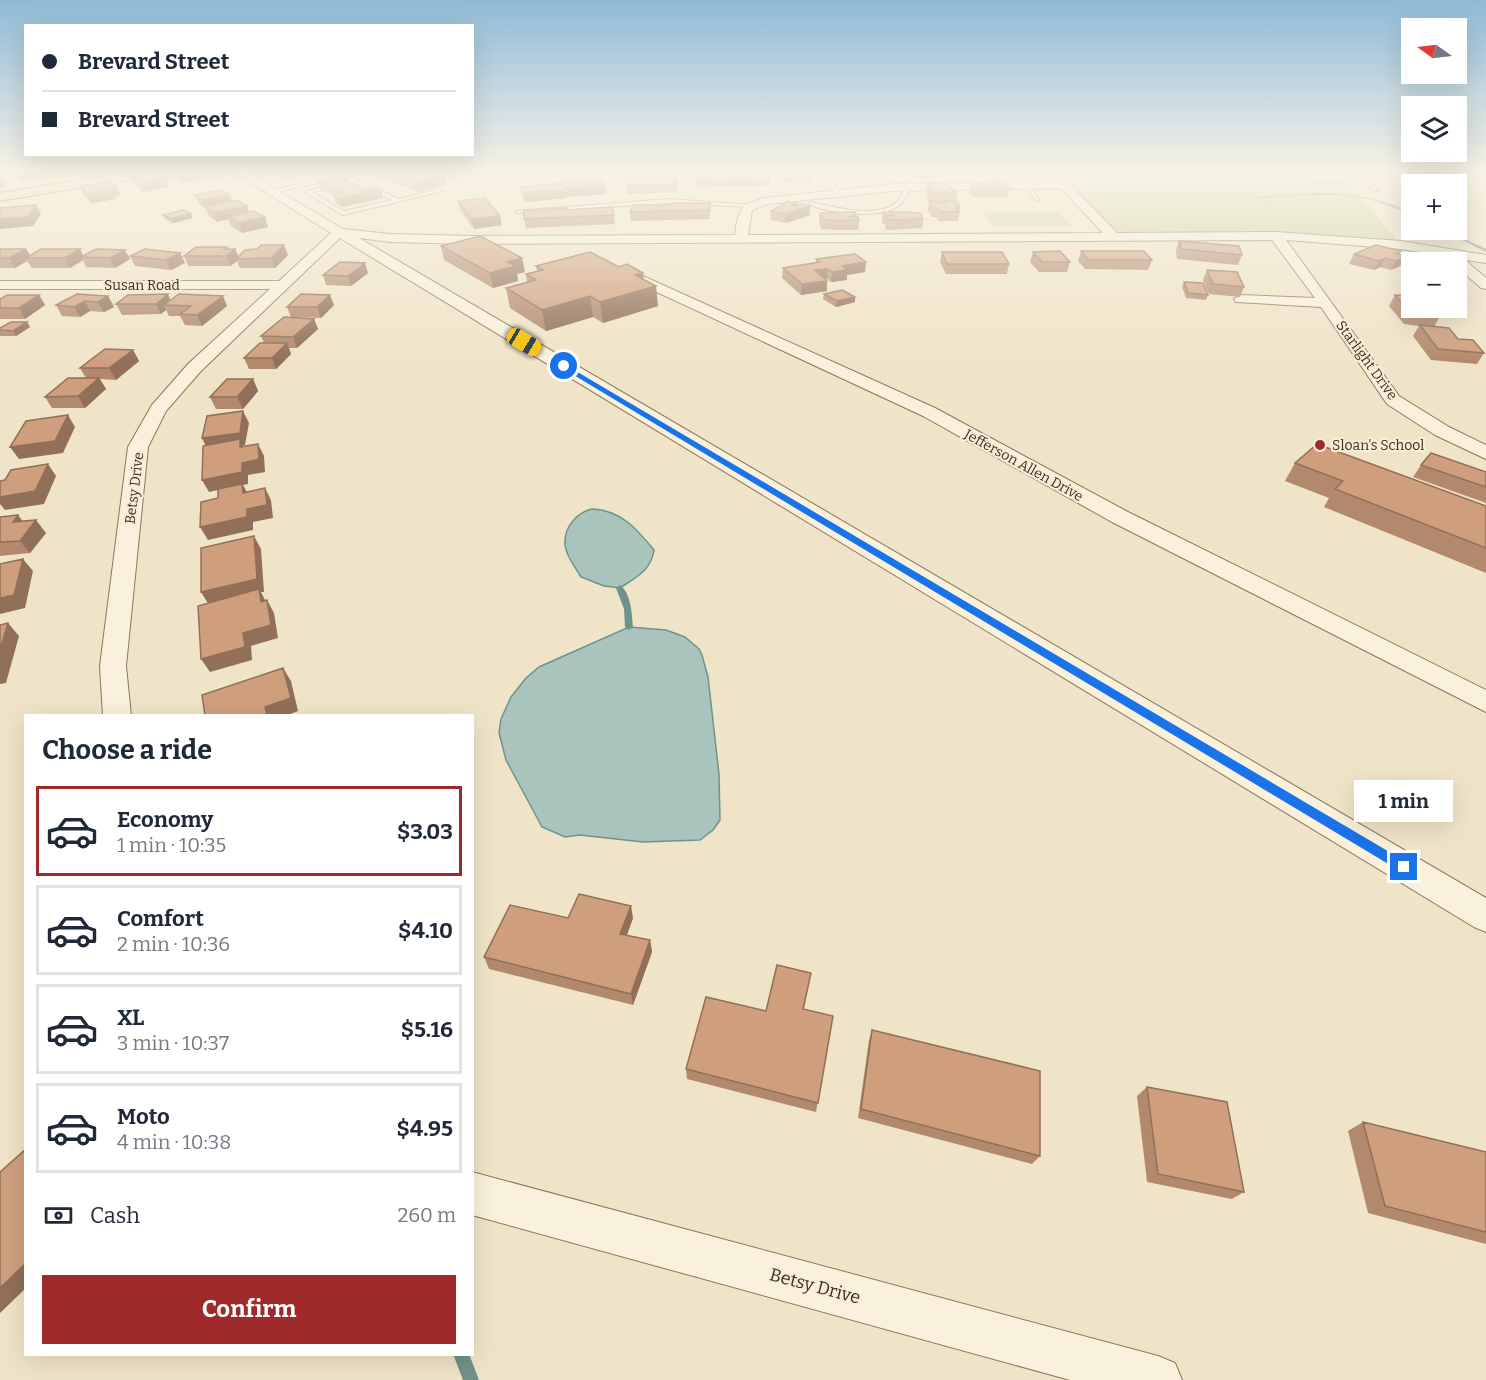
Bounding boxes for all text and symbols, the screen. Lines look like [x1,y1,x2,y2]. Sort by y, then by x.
north arrow [1401,18,1467,84]
map controls [1401,18,1467,318]
text: Brevard Street [78,48,229,75]
button: layers [1401,96,1467,162]
text: Brevard Street [78,106,229,133]
button: + [1401,174,1467,240]
button: − [1401,252,1467,318]
street label: Susan Road [104,277,180,294]
street label: Starlight Drive [1332,317,1401,403]
car [504,325,544,359]
route start [550,352,577,379]
street label: Jefferson Allen Drive [961,425,1086,505]
place label: Sloan's School [1332,437,1424,454]
marker: Sloan's School [1313,438,1327,452]
street label: Betsy Drive [122,451,147,525]
text: Choose a ride [42,734,212,766]
callout: 1 min [1354,780,1454,822]
text: 1 min [1378,789,1429,813]
icon: car [45,804,99,858]
text: Economy [117,806,213,833]
text: $3.03 [397,818,453,845]
text: 1 min · 10:35 [117,833,226,857]
route end [1390,853,1417,880]
icon: car [45,903,99,957]
text: Comfort [117,905,204,932]
text: $4.10 [398,917,453,944]
text: 2 min · 10:36 [117,932,230,956]
icon: car [45,1002,99,1056]
text: XL [117,1004,144,1031]
text: $5.16 [401,1016,453,1043]
text: 3 min · 10:37 [117,1031,229,1055]
icon: car [45,1101,99,1155]
text: Moto [117,1103,170,1130]
text: $4.95 [397,1115,453,1142]
text: 4 min · 10:38 [117,1130,231,1154]
icon: cash [42,1199,75,1232]
text: Cash [90,1202,140,1229]
text: 260 m [397,1203,456,1227]
street label: Betsy Drive [767,1263,863,1309]
button: Confirm [42,1275,456,1344]

